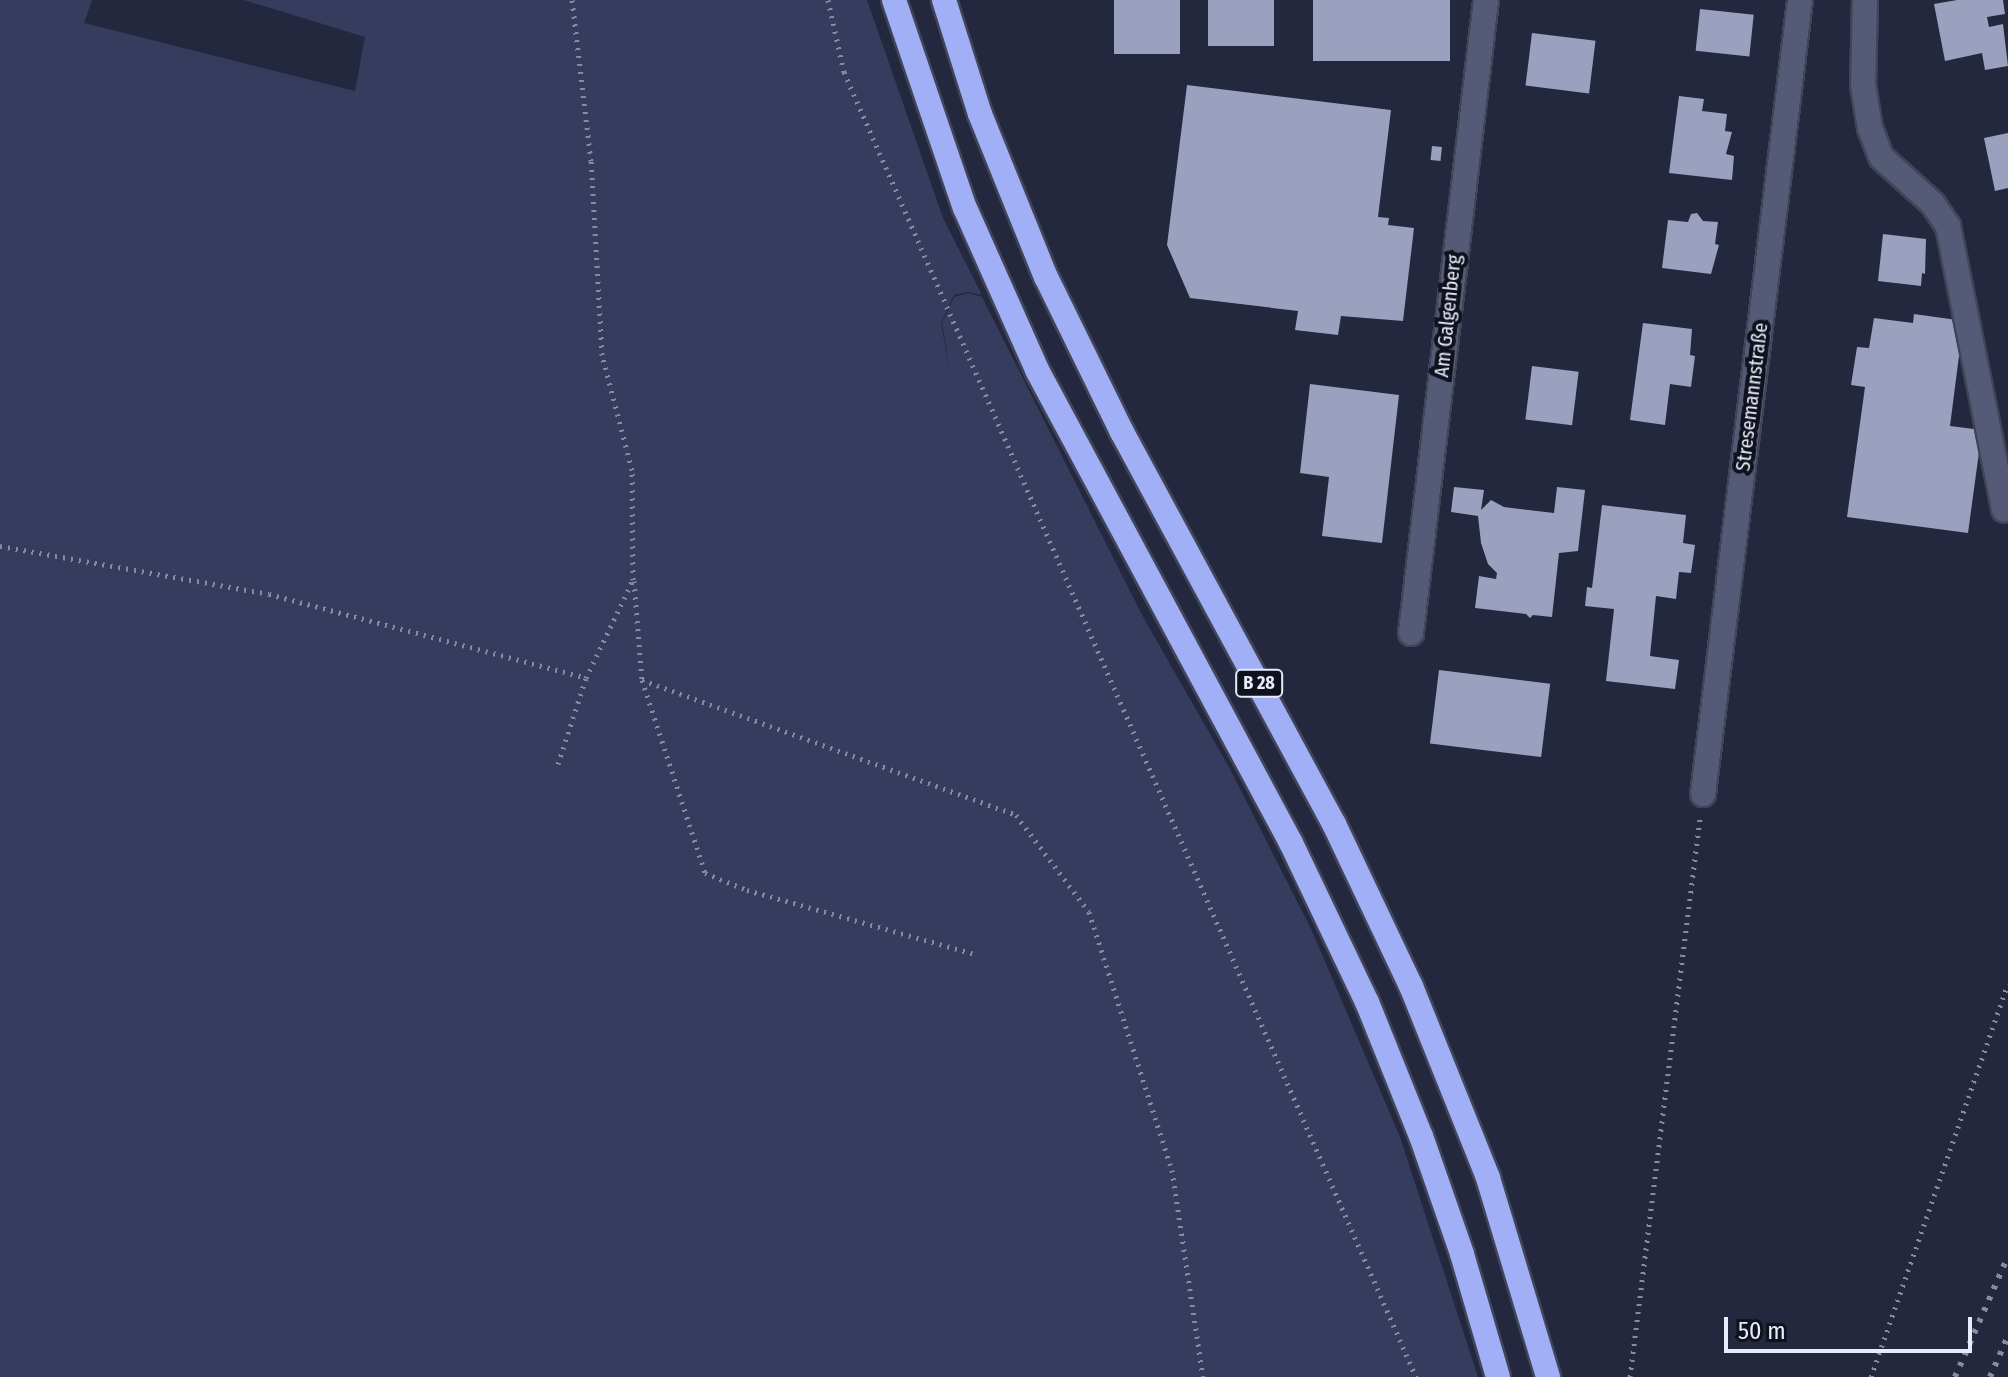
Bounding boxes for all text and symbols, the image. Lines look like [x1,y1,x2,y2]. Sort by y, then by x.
street label: Am Galgenberg [1430,254,1466,378]
street label: Stresemannstraße [1731,321,1773,473]
road number: B 28 [1235,669,1283,697]
scale bar [1728,1301,1976,1351]
text: 50 m [1738,1317,1786,1345]

